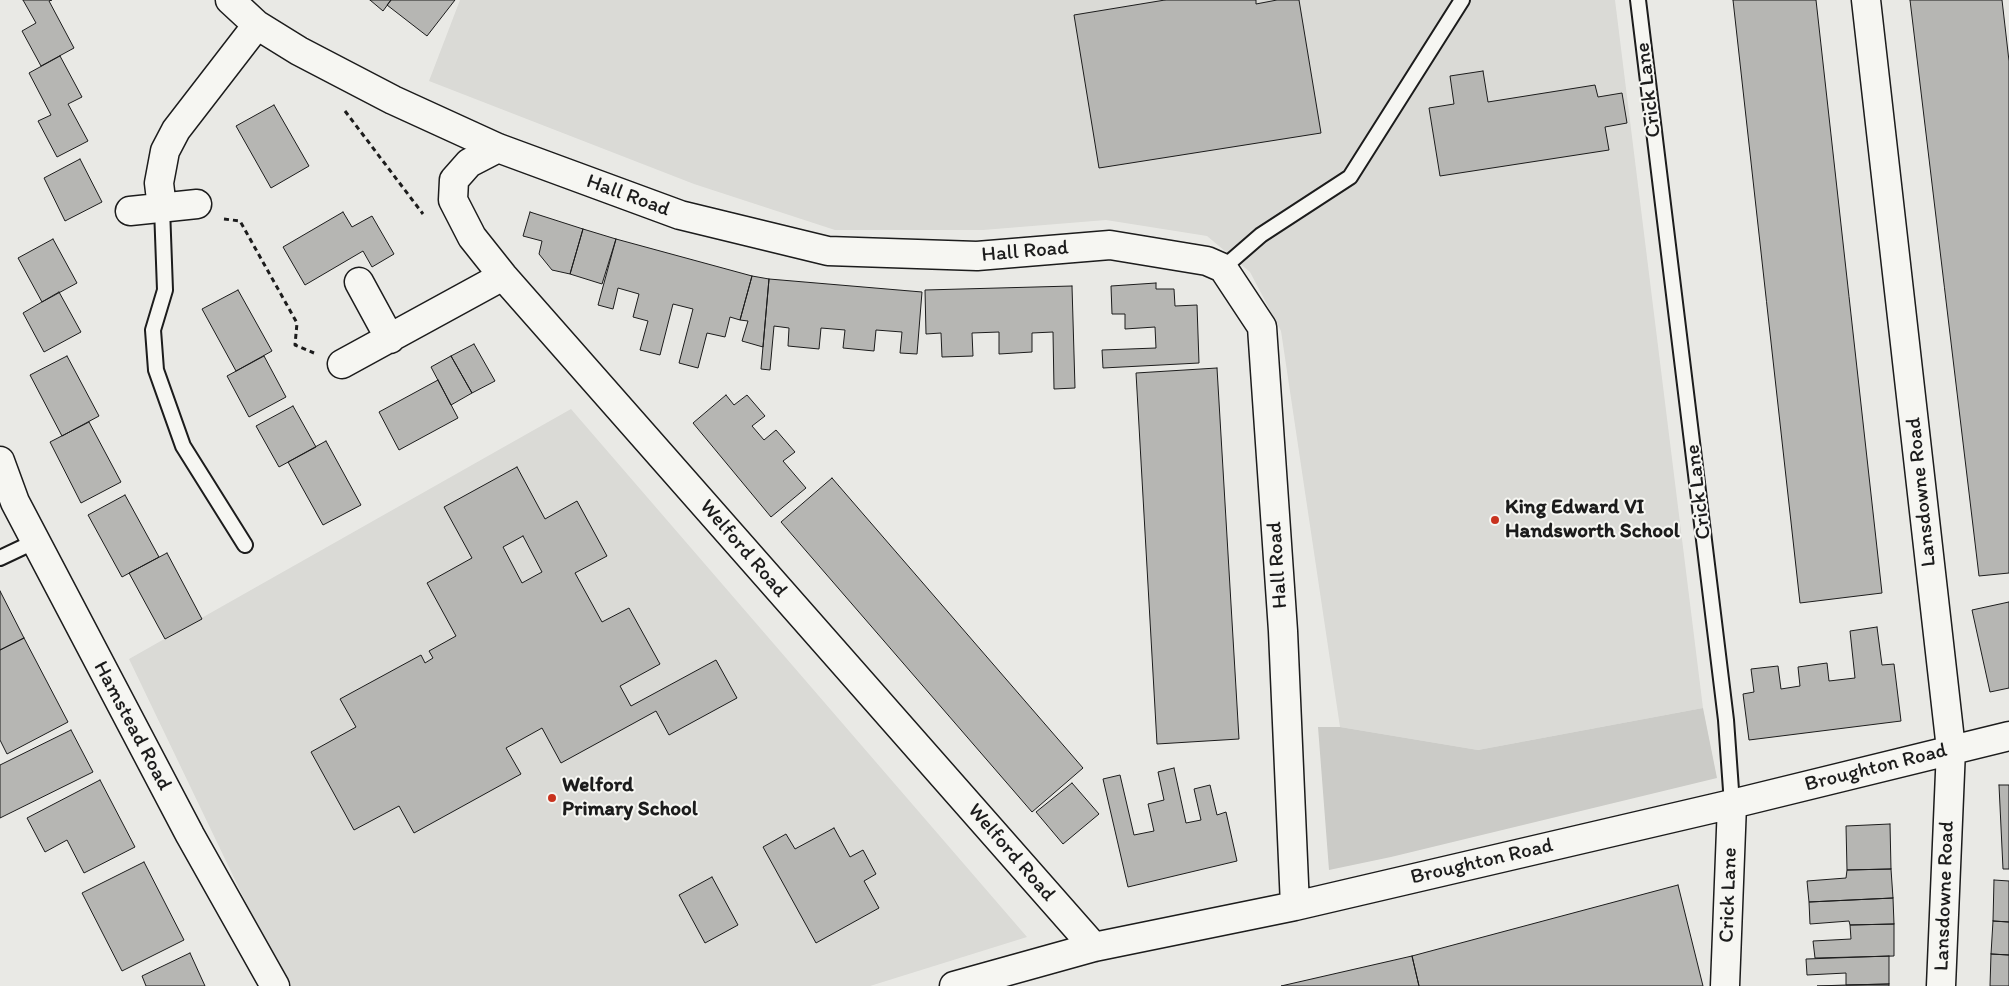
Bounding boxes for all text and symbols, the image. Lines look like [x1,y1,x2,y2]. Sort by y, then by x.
street label: Crick Lane [1631,41,1667,139]
street label: Hall Road [583,169,673,223]
street label: Hall Road [980,236,1070,268]
street label: Lansdowne Road [1902,416,1942,568]
street label: Crick Lane [1681,443,1717,541]
street label: Welford Road [694,495,792,603]
place label: King Edward VI Handsworth School [1505,495,1680,545]
marker: King Edward VI Handsworth School [1489,514,1501,526]
street label: Hall Road [1262,521,1294,609]
street label: Hamstead Road [87,657,177,795]
street label: Broughton Road [1802,738,1950,798]
place label: Welford Primary School [562,773,698,823]
marker: Welford Primary School [546,792,558,804]
street label: Welford Road [962,799,1060,907]
street label: Lansdowne Road [1930,820,1960,972]
street label: Broughton Road [1408,833,1556,891]
street label: Crick Lane [1715,847,1743,943]

